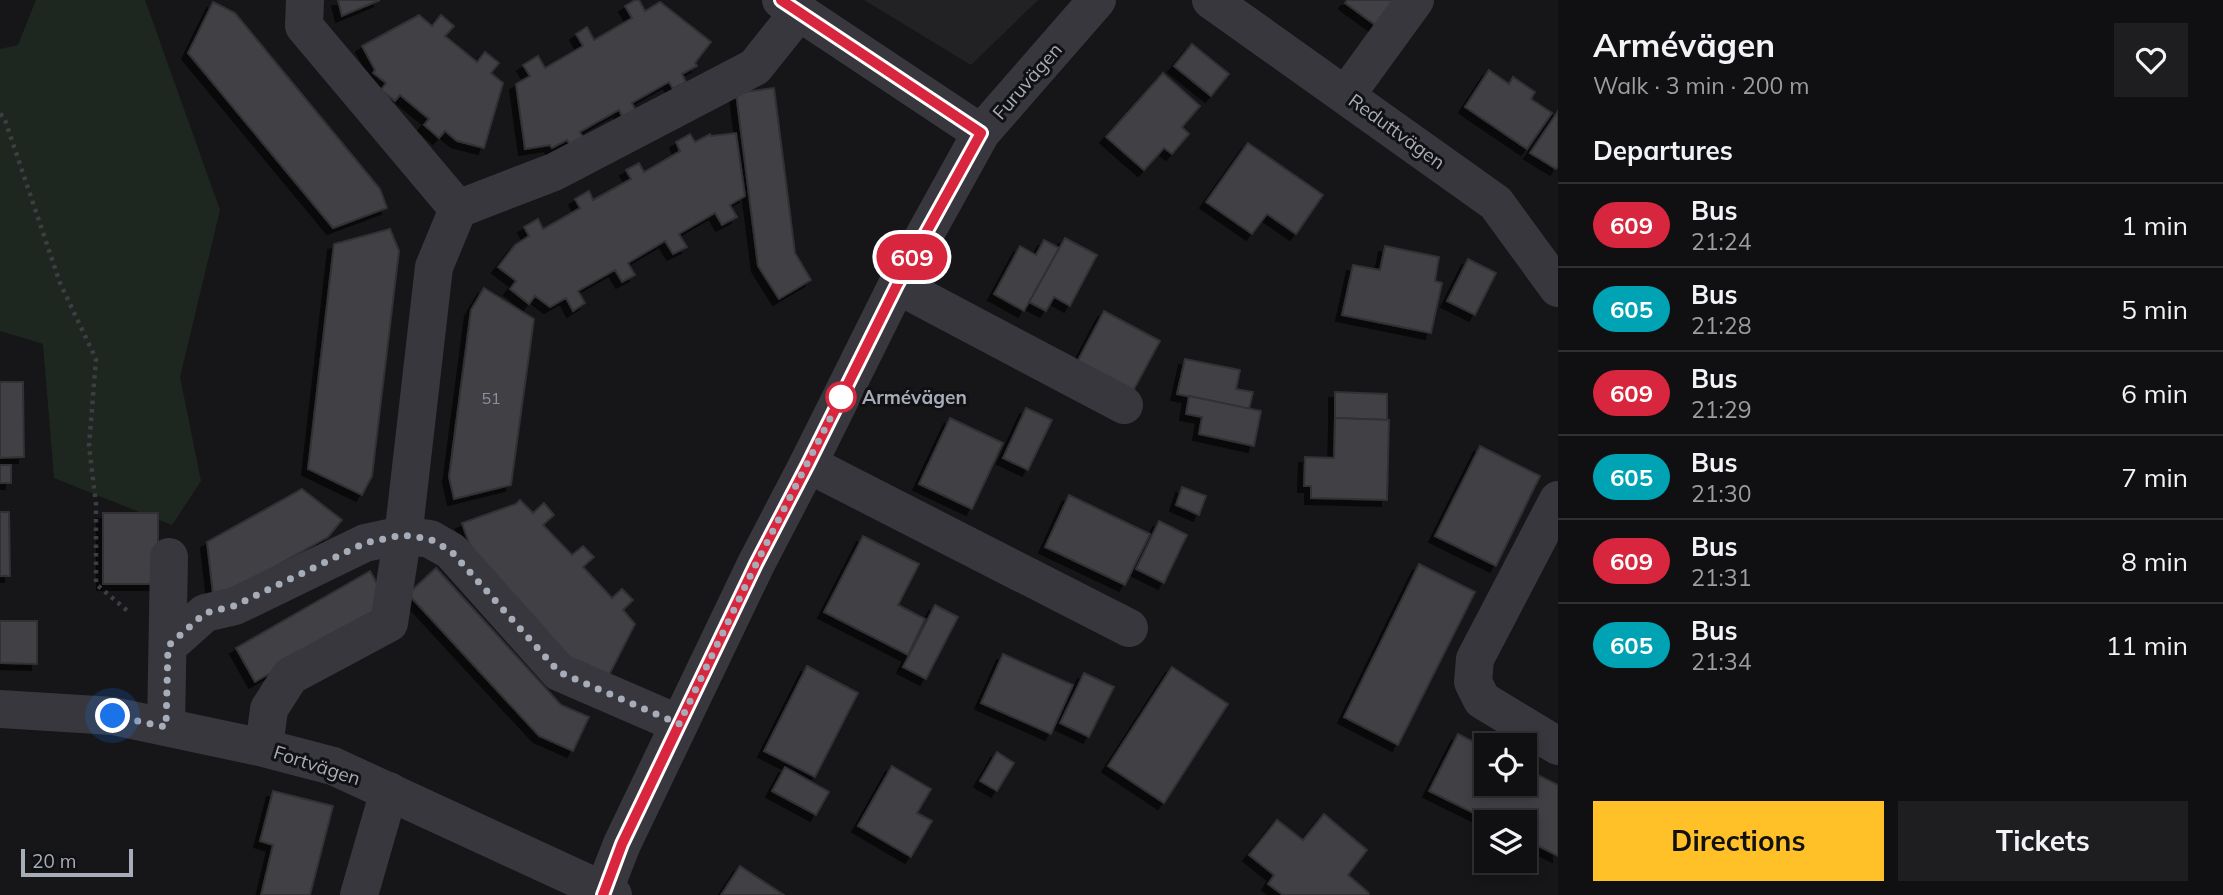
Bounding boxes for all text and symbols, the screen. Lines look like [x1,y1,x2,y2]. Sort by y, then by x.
button: heart [2114,23,2188,97]
text: Armévägen [1593,24,1775,65]
street label: Furuvägen [987,38,1067,124]
text: Walk · 3 min · 200 m [1593,71,1810,100]
street label: Reduttvägen [1344,88,1450,174]
text: Departures [1593,134,1733,167]
text: Bus [1691,194,1737,227]
text: 1 min [2121,209,2188,242]
text: 609 [1610,210,1653,240]
text: 21:24 [1691,227,1751,256]
line badge: 609 [872,234,952,280]
text: 609 [890,242,934,272]
text: Bus [1691,278,1737,311]
text: 5 min [2121,293,2188,326]
text: 605 [1610,294,1653,324]
text: 21:28 [1691,311,1751,340]
text: Bus [1691,362,1737,395]
text: 6 min [2121,377,2188,410]
text: 609 [1610,378,1653,408]
marker: Armévägen [826,382,856,412]
place label: Armévägen [862,385,967,409]
house number: 51 [481,388,501,408]
text: 21:29 [1691,395,1751,424]
text: Bus [1691,446,1737,479]
text: 7 min [2121,461,2188,494]
text: 605 [1610,462,1653,492]
text: 21:30 [1691,479,1751,508]
text: Bus [1691,530,1737,563]
text: 8 min [2121,545,2188,578]
text: 609 [1610,546,1653,576]
text: 21:31 [1691,563,1751,592]
text: Bus [1691,614,1737,647]
text: 11 min [2106,629,2188,662]
text: 605 [1610,630,1653,660]
text: 21:34 [1691,647,1751,676]
your location [95,698,130,733]
map controls [1474,733,1537,873]
button: locate [1474,733,1537,796]
street label: Fortvägen [271,740,363,790]
button: Directions [1593,801,1884,881]
button: Tickets [1898,801,2188,881]
button: layers [1474,810,1537,873]
scale bar [21,846,133,878]
text: 20 m [32,849,76,873]

